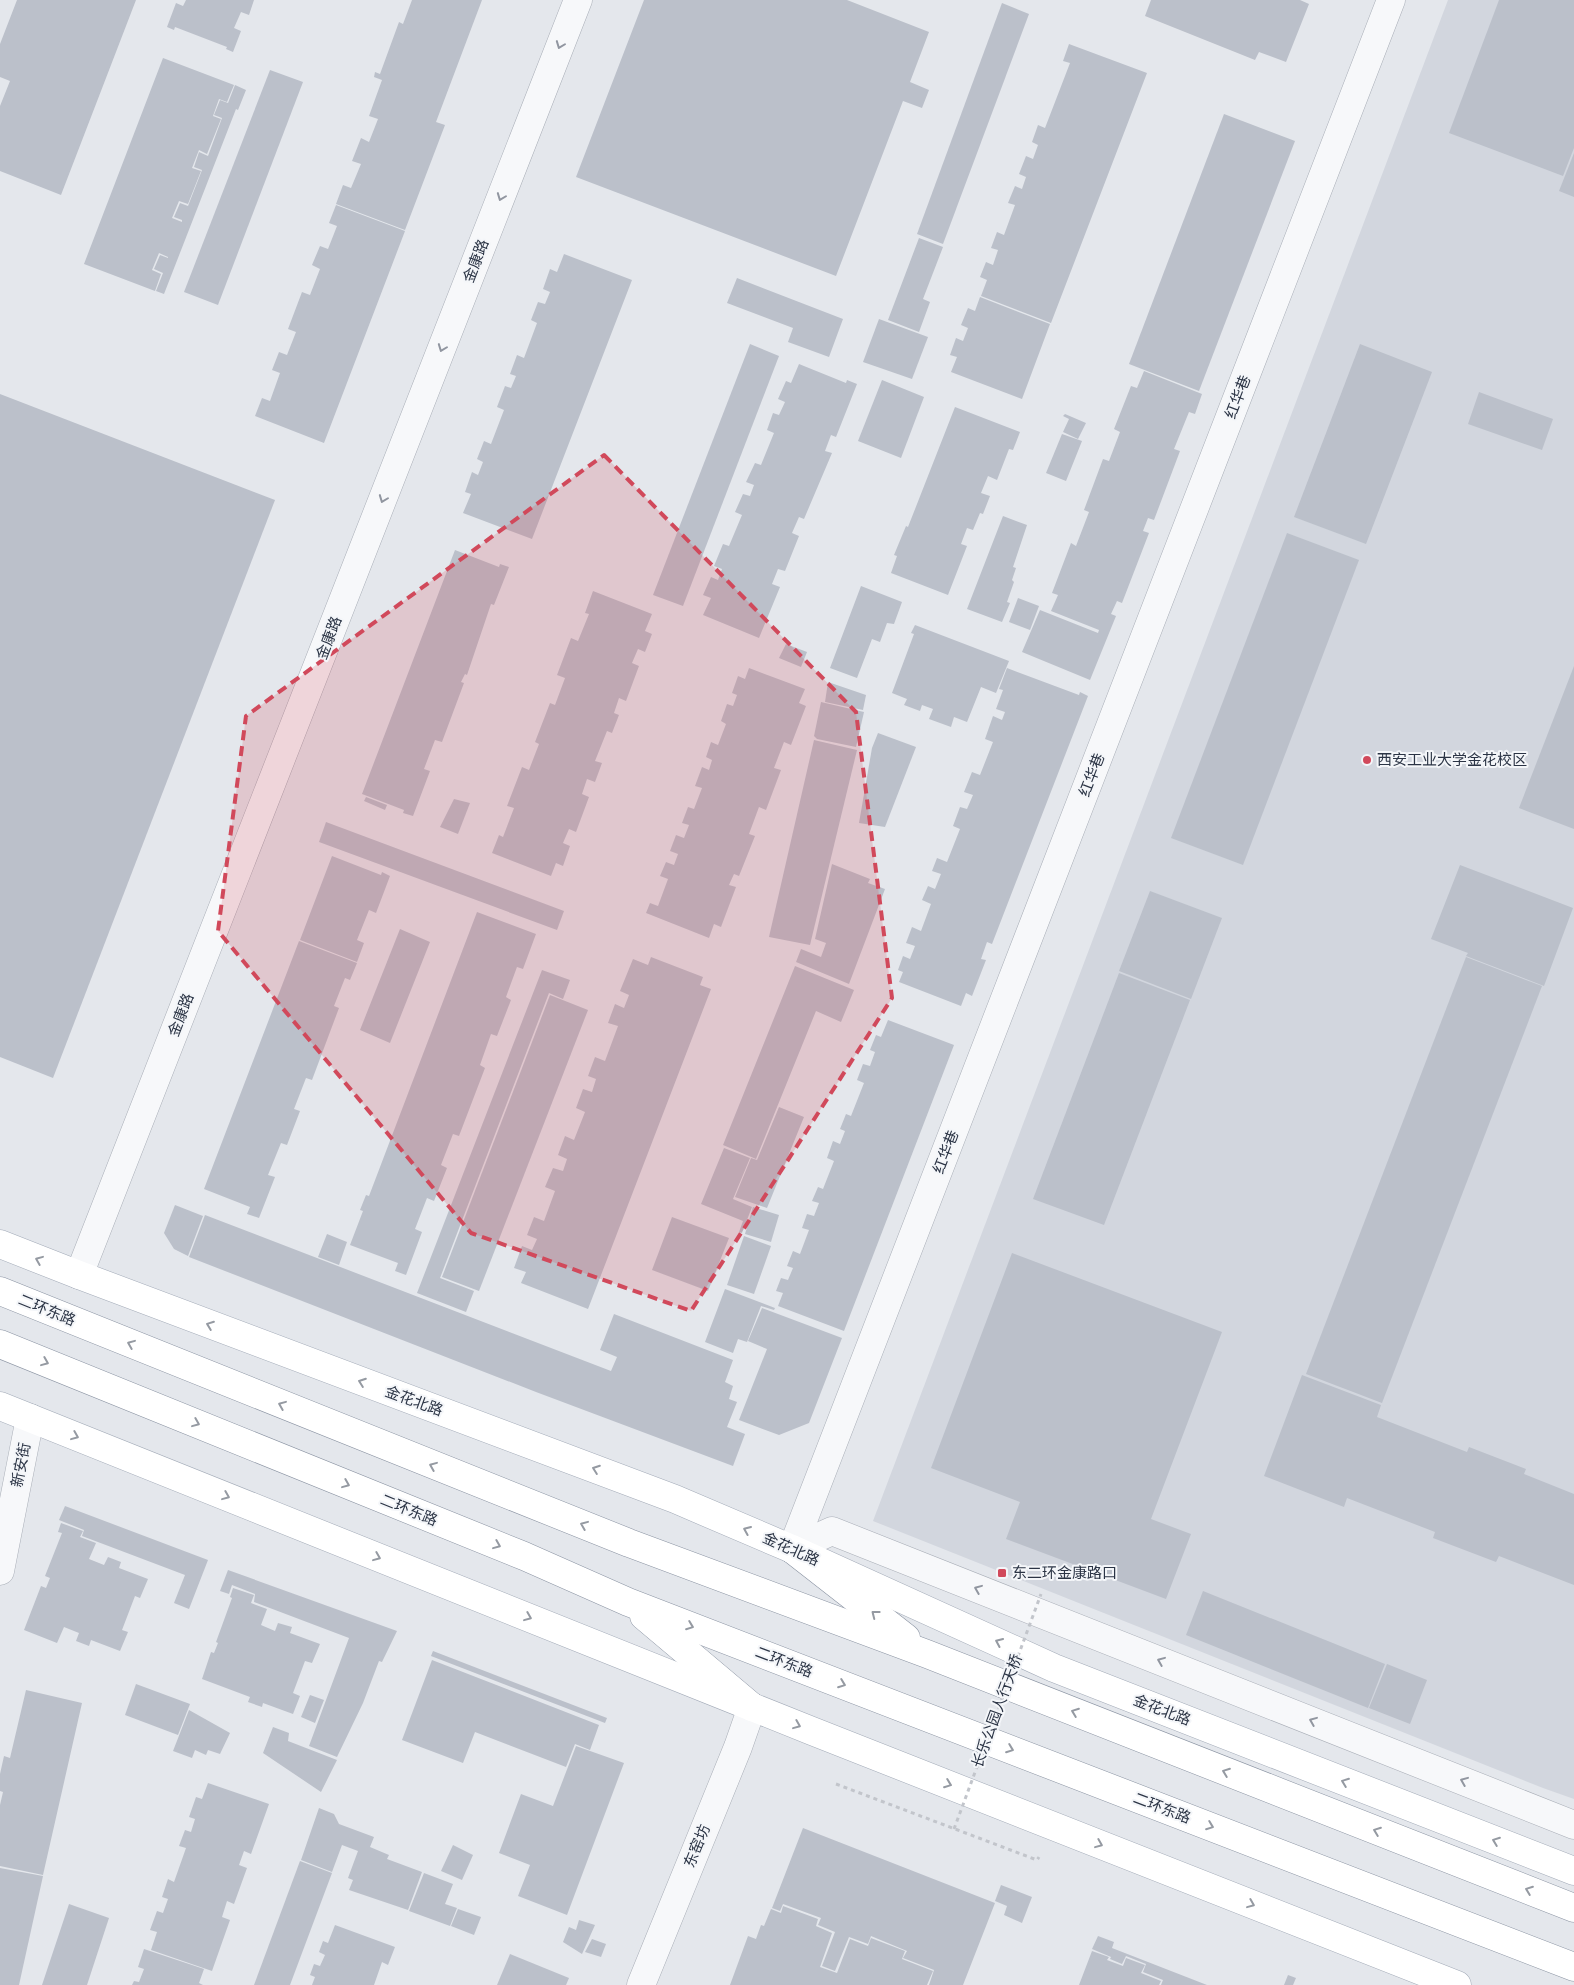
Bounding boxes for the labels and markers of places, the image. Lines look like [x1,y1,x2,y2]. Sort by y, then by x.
place label: 西安工业大学金花校区 [1377,751,1527,769]
marker: 西安工业大学金花校区 [1361,754,1373,766]
place label: 东二环金康路口 [1012,1564,1117,1582]
marker: 东二环金康路口 [996,1567,1008,1579]

